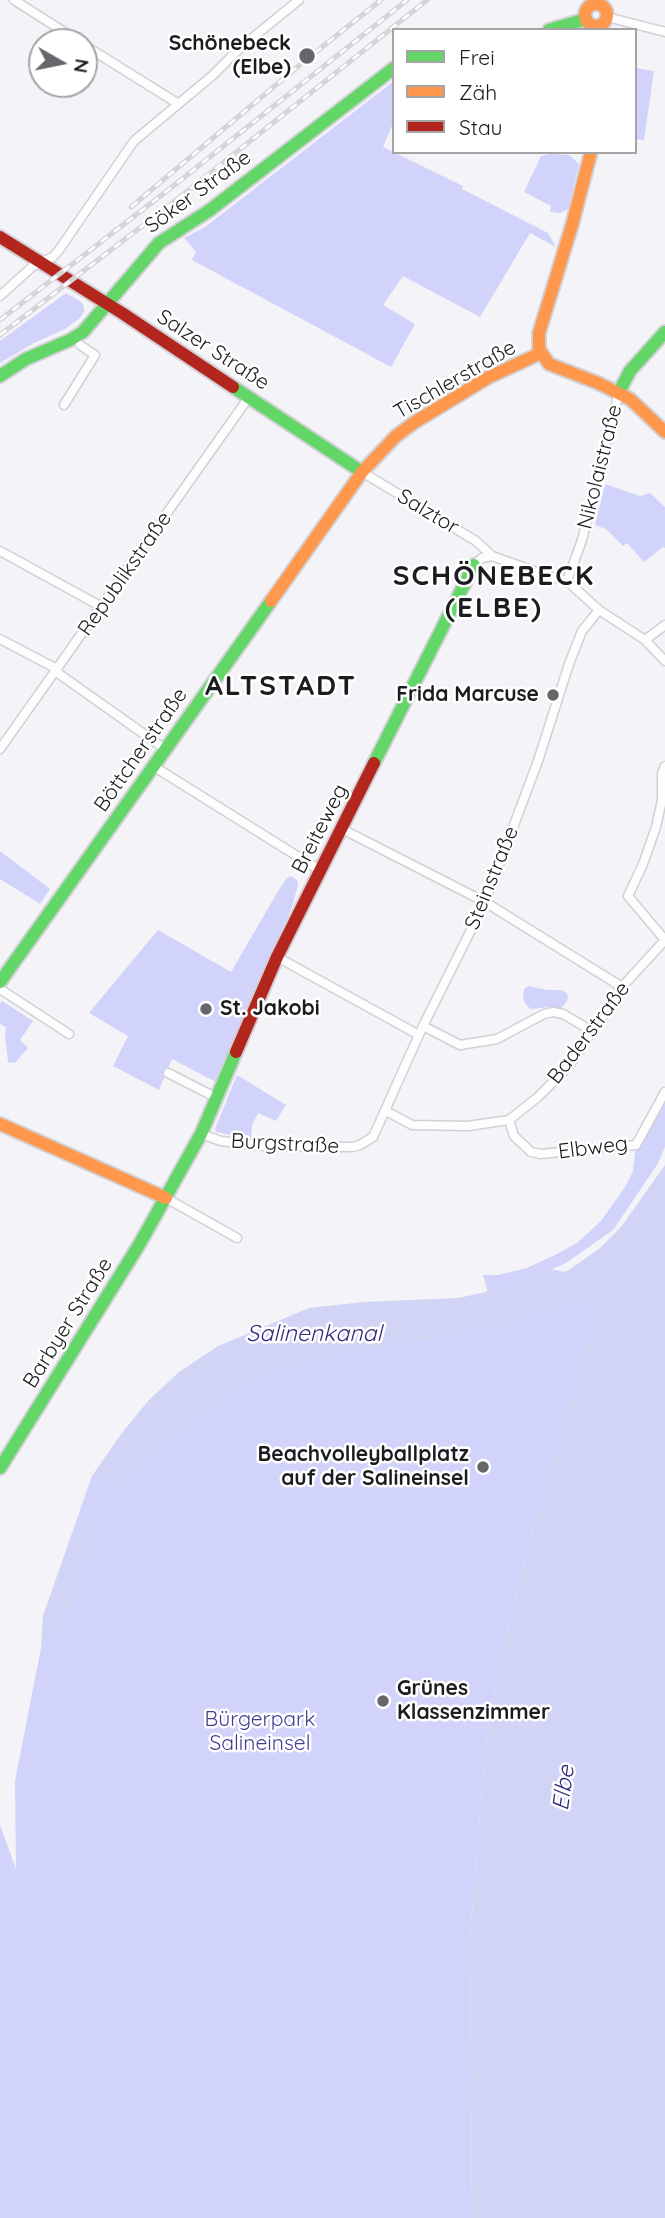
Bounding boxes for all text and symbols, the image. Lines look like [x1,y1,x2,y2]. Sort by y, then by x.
north arrow [28,28,98,98]
legend [392,28,637,154]
place label: Schönebeck (Elbe) [169,31,291,81]
text: Frei [459,44,495,70]
marker: Schönebeck (Elbe) [297,46,317,66]
text: N [69,57,95,75]
text: Zäh [459,79,497,105]
text: Stau [459,114,502,140]
street label: Söker Straße [140,145,256,239]
street label: Salzer Straße [152,304,274,396]
street label: Tischlerstraße [390,335,520,425]
street label: Nikolaistraße [572,402,628,532]
street label: Salztor [393,484,463,540]
street label: Republikstraße [73,507,177,641]
district label: SCHÖNEBECK (ELBE) [394,560,594,626]
district label: ALTSTADT [206,670,356,704]
place label: Frida Marcuse [396,682,539,708]
street label: Böttcherstraße [89,683,193,817]
marker: Frida Marcuse [545,687,561,703]
street label: Breiteweg [287,780,353,878]
street label: Steinstraße [460,823,524,933]
street label: Baderstraße [542,977,636,1089]
place label: St. Jakobi [220,996,320,1022]
marker: St. Jakobi [198,1001,214,1017]
street label: Burgstraße [230,1129,340,1159]
street label: Elbweg [557,1131,629,1165]
street label: Barbyer Straße [18,1253,118,1393]
water label: Salinenkanal [246,1320,382,1348]
place label: Beachvolleyballplatz auf der Salineinsel [257,1442,469,1492]
marker: Beachvolleyballplatz auf der Salineinsel [475,1459,491,1475]
place label: Grünes Klassenzimmer [397,1676,550,1726]
marker: Grünes Klassenzimmer [375,1693,391,1709]
park label: Bürgerpark Salineinsel [205,1707,315,1757]
water label: Elbe [547,1764,581,1812]

